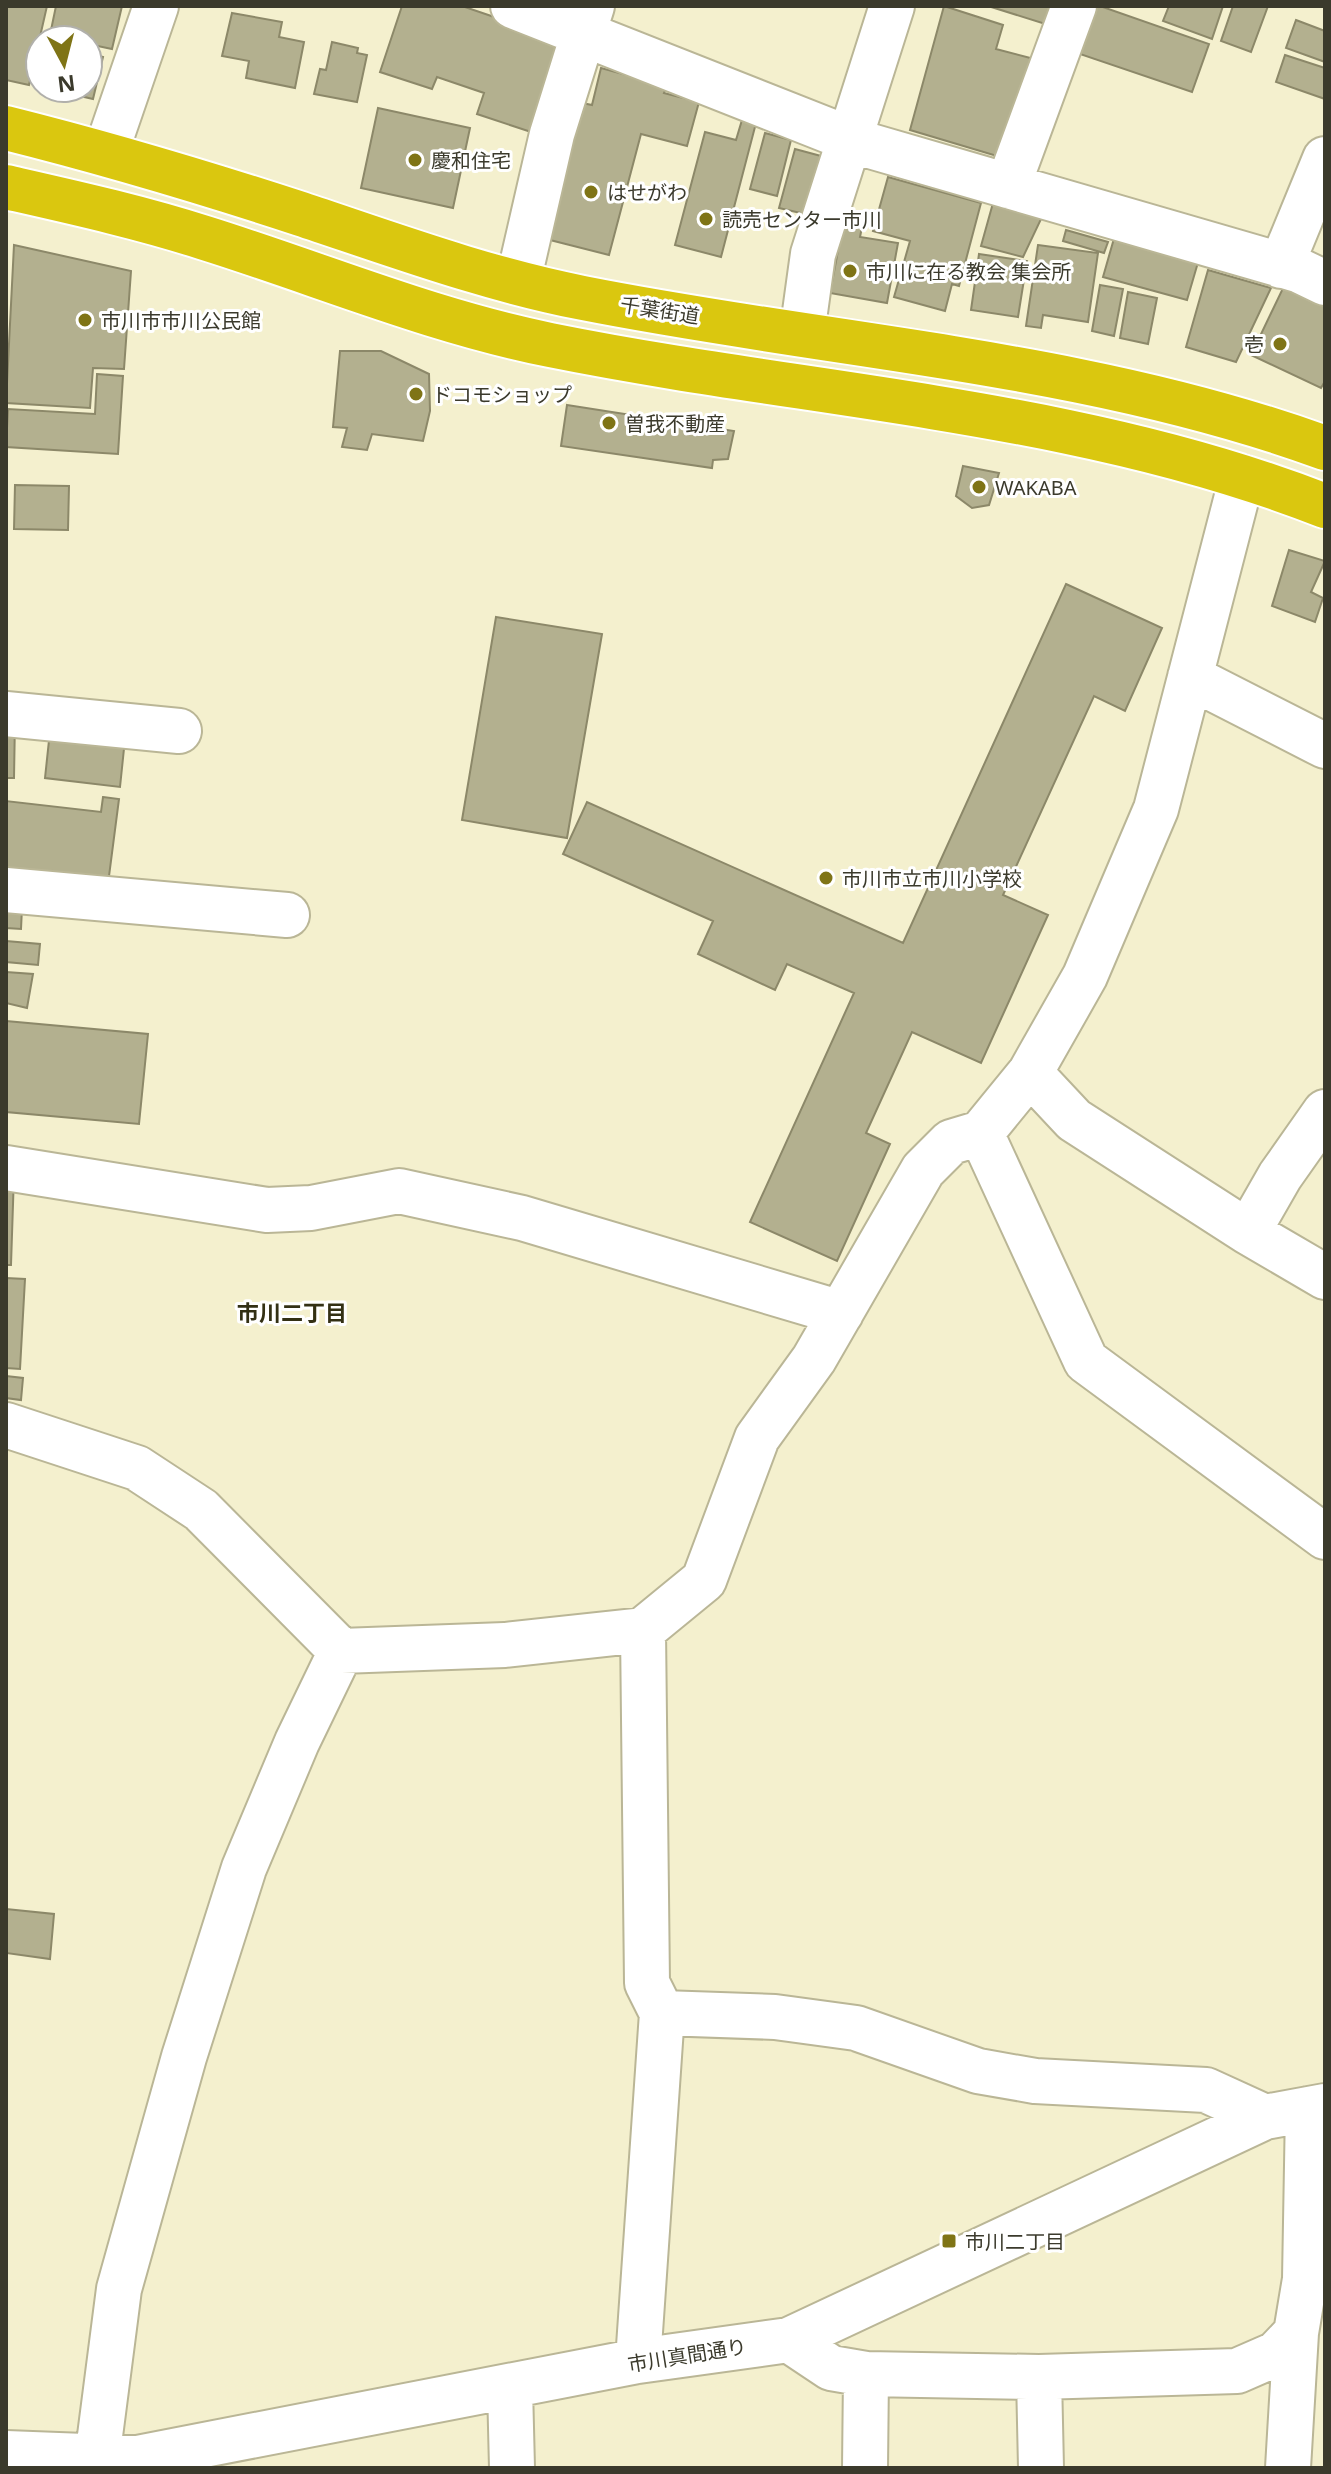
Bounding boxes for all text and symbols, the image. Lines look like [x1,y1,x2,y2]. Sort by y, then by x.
north arrow [24,24,104,104]
text: N [56,69,77,101]
place label: 慶和住宅 [431,147,511,174]
marker: 慶和住宅 [406,151,424,169]
place label: はせがわ [607,179,687,206]
marker: はせがわ [582,183,600,201]
place label: 読売センター市川 [722,206,882,233]
marker: 読売センター市川 [697,210,715,228]
place label: 市川に在る教会 集会所 [866,258,1071,285]
marker: 市川に在る教会 集会所 [841,262,859,280]
street label: 千葉街道 [618,290,702,330]
place label: 市川市市川公民館 [101,307,261,334]
marker: 市川市市川公民館 [76,311,94,329]
place label: 壱 [1244,331,1264,358]
marker: 壱 [1271,335,1289,353]
place label: ドコモショップ [432,381,572,408]
marker: ドコモショップ [407,385,425,403]
place label: 曽我不動産 [625,410,725,437]
marker: 曽我不動産 [600,414,618,432]
place label: WAKABA [995,474,1077,501]
marker: WAKABA [970,478,988,496]
place label: 市川市立市川小学校 [842,865,1022,892]
marker: 市川市立市川小学校 [817,869,835,887]
district label: 市川二丁目 [237,1297,347,1327]
place label: 市川二丁目 [965,2228,1065,2255]
marker: 市川二丁目 [940,2232,958,2250]
street label: 市川真間通り [626,2332,748,2378]

